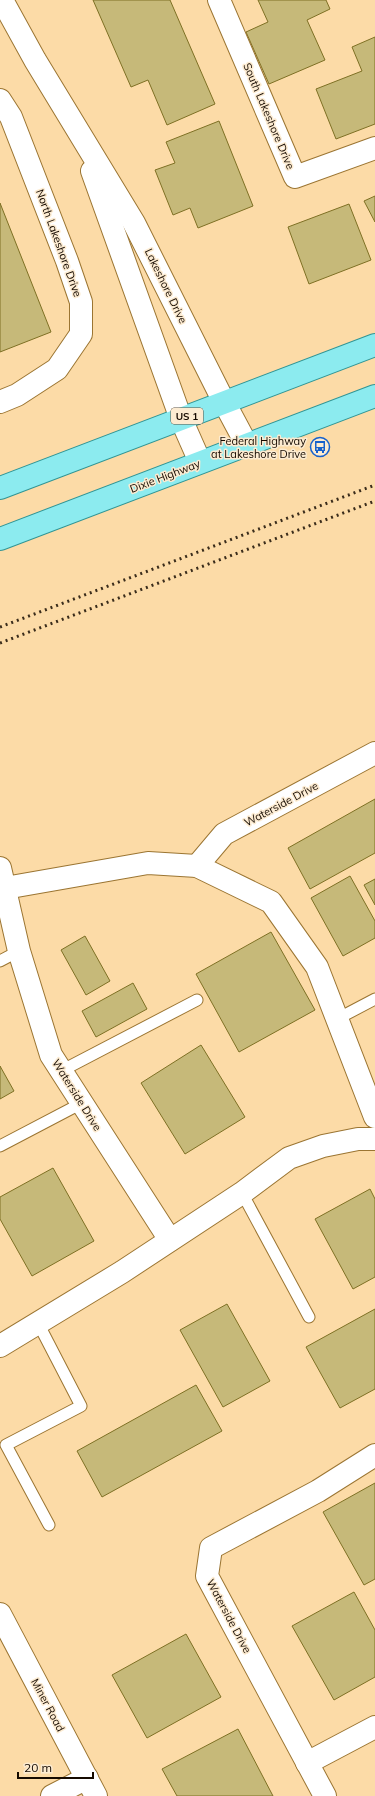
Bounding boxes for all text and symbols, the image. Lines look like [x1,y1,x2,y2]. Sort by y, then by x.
street label: South Lakeshore Drive [240,61,298,171]
street label: North Lakeshore Drive [33,187,85,299]
street label: Lakeshore Drive [142,246,190,326]
road number: US 1 [171,408,203,424]
place label: Federal Highway at Lakeshore Drive [211,434,306,461]
bus stop icon: Federal Highway at Lakeshore Drive [309,436,331,458]
street label: Dixie Highway [128,456,202,496]
street label: Waterside Drive [241,779,321,829]
street label: Waterside Drive [49,1057,105,1133]
street label: Waterside Drive [204,1576,254,1656]
street label: Miner Road [28,1676,68,1734]
scale bar [18,1754,93,1780]
text: 20 m [24,1760,52,1775]

